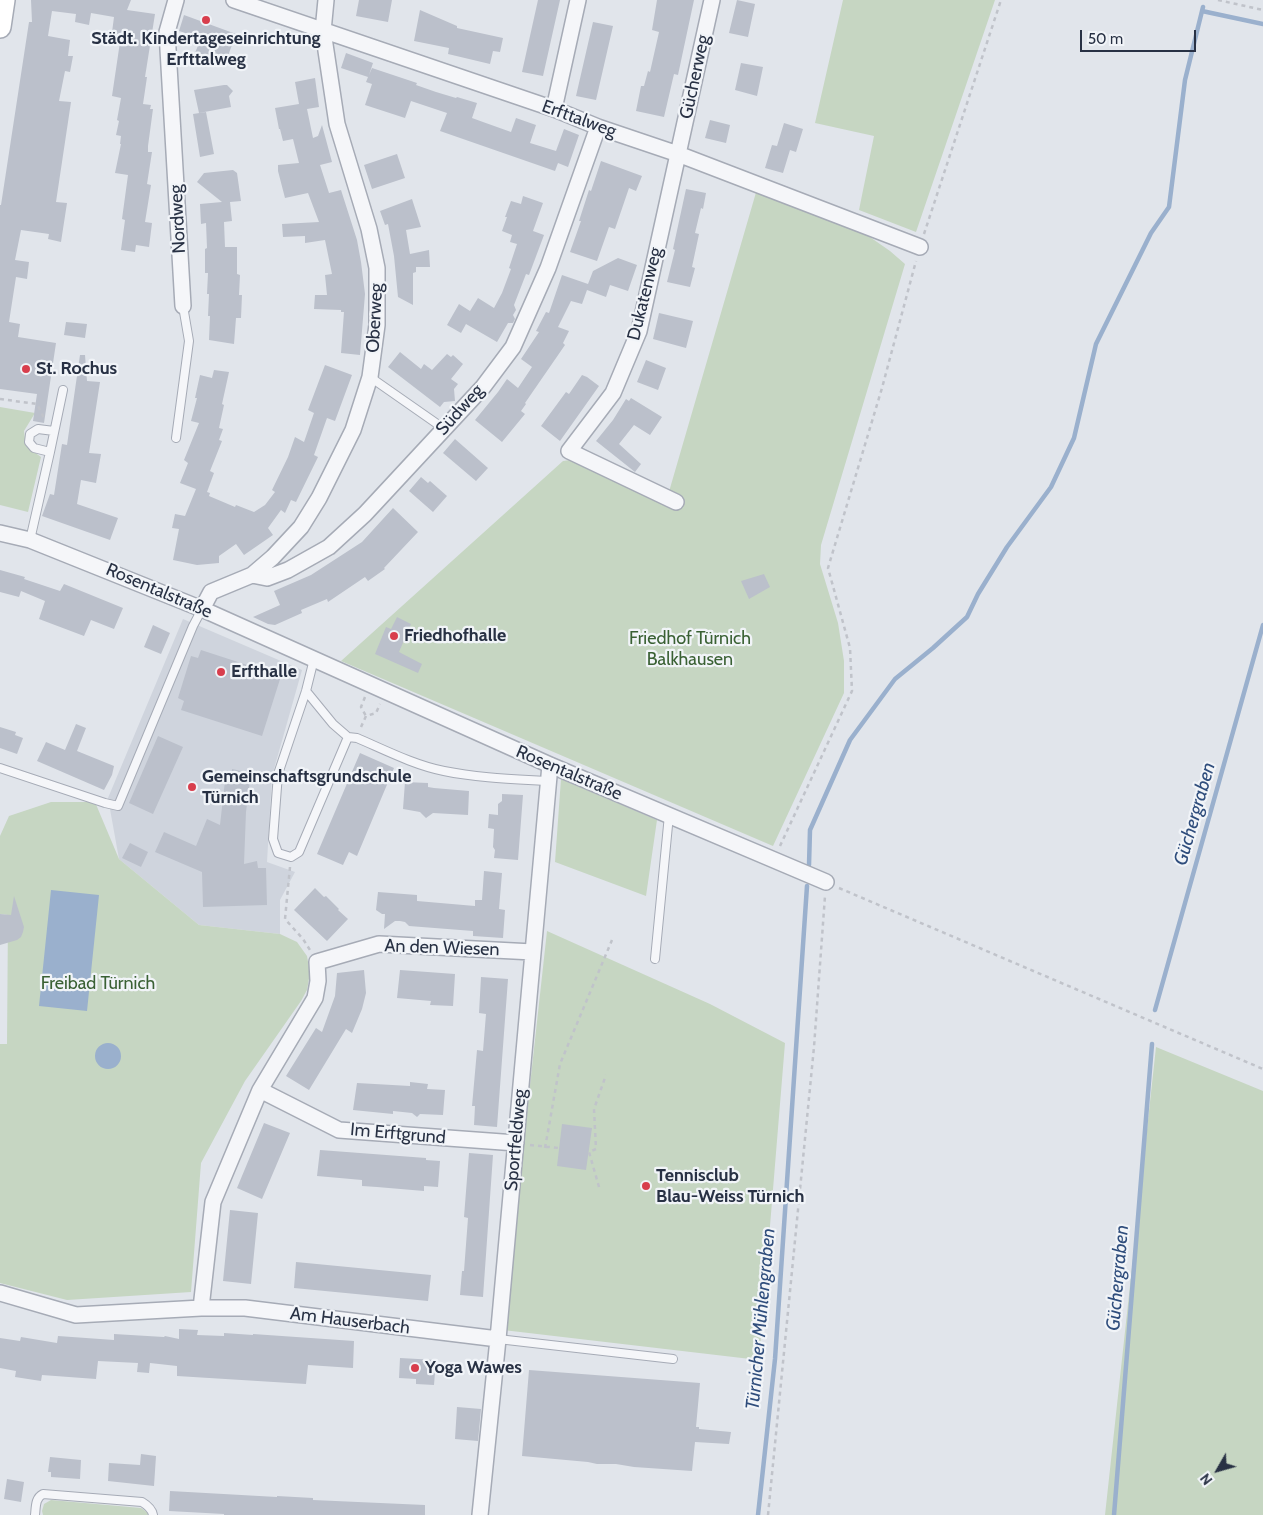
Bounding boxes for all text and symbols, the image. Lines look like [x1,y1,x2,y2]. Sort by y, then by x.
marker: Städt. Kindertageseinrichtung Erfttalweg [200,14,212,26]
scale bar [1083,20,1199,52]
place label: Städt. Kindertageseinrichtung Erfttalweg [91,28,321,70]
text: 50 m [1088,30,1123,48]
street label: Gücherweg [676,33,714,121]
street label: Erfttalweg [539,96,619,142]
street label: Nordweg [165,184,191,254]
street label: Dukatenweg [623,245,667,343]
street label: Oberweg [362,283,388,353]
place label: St. Rochus [36,358,117,380]
marker: St. Rochus [20,363,32,375]
street label: Südweg [432,380,488,440]
street label: Rosentalstraße [103,559,215,623]
place label: Friedhofhalle [404,625,506,647]
park label: Friedhof Türnich Balkhausen [629,628,751,670]
marker: Friedhofhalle [388,630,400,642]
place label: Erfthalle [231,661,297,683]
marker: Erfthalle [215,666,227,678]
street label: Rosentalstraße [513,741,625,805]
water label: Güchergraben [1169,760,1221,868]
place label: Gemeinschaftsgrundschule Türnich [202,766,411,809]
marker: Gemeinschaftsgrundschule Türnich [186,781,198,793]
street label: An den Wiesen [384,935,500,961]
park label: Freibad Türnich [41,973,155,995]
street label: Sportfeldweg [501,1088,531,1192]
street label: Im Erftgrund [349,1119,447,1149]
place label: Tennisclub Blau-Weiss Türnich [656,1165,804,1208]
marker: Tennisclub Blau-Weiss Türnich [640,1180,652,1192]
water label: Güchergraben [1102,1224,1134,1332]
water label: Türnicher Mühlengraben [742,1227,780,1411]
street label: Am Hauserbach [289,1303,411,1339]
place label: Yoga Wawes [425,1357,522,1379]
marker: Yoga Wawes [409,1362,421,1374]
north arrow [1193,1445,1243,1495]
text: N [1196,1470,1216,1489]

